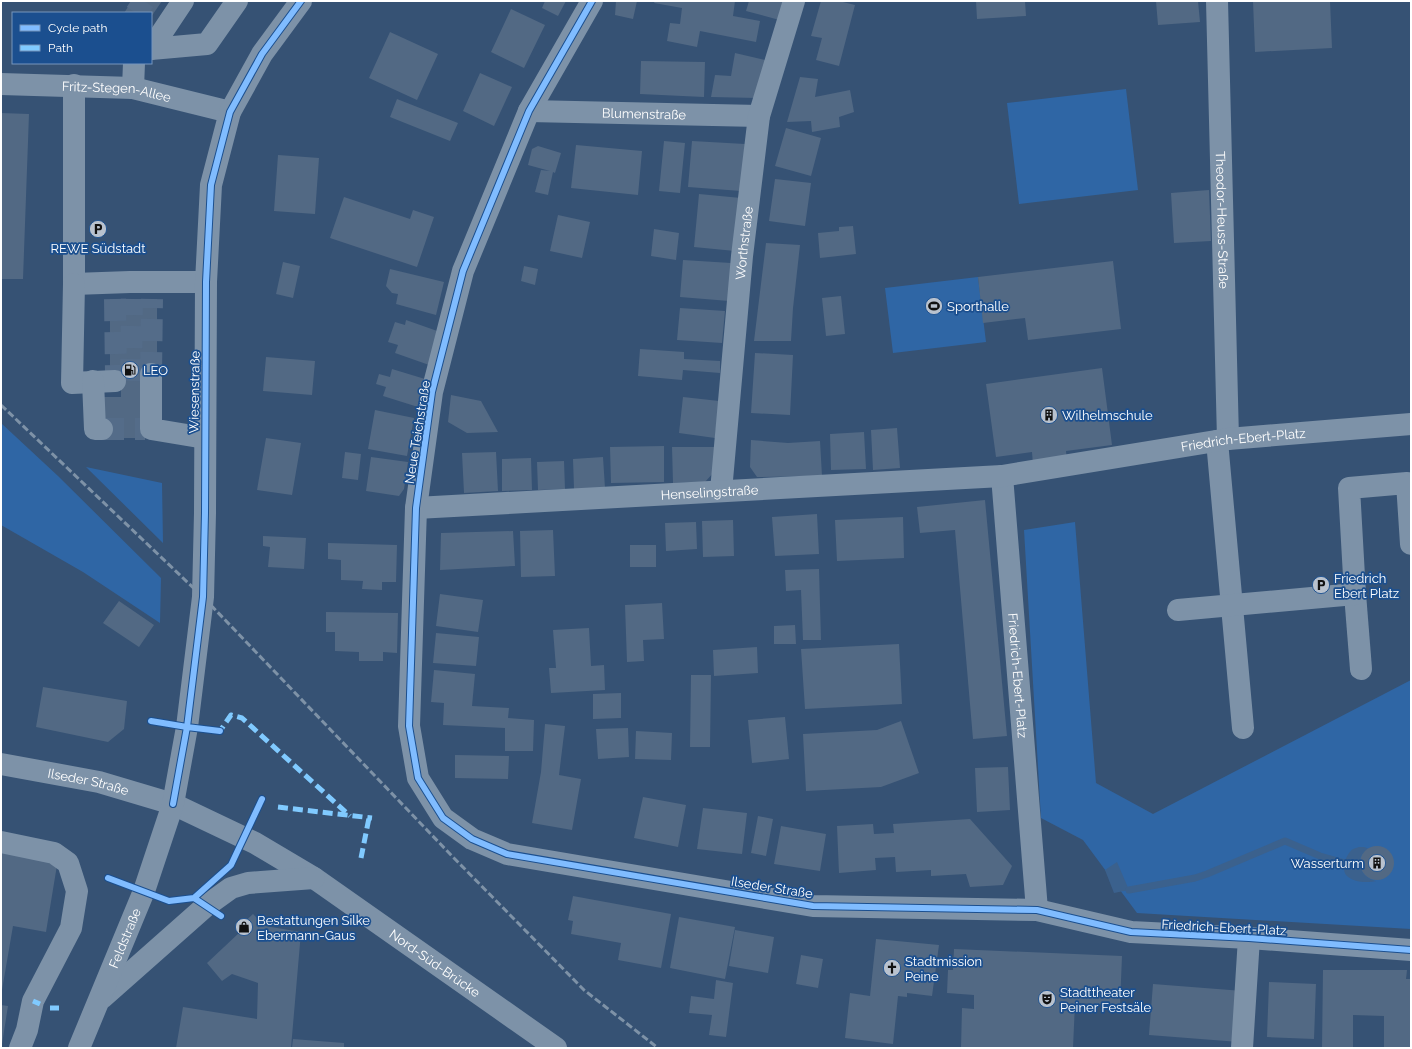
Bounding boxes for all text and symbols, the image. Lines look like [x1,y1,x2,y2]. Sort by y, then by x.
legend [12,12,152,64]
text: Cycle path [48,21,107,35]
text: Path [48,41,73,55]
street label: Fritz-Stegen-Allee [62,79,173,105]
street label: Blumenstraße [602,106,687,122]
street label: Theodor-Heuss-Straße [1213,151,1231,289]
street label: Worthstraße [733,205,756,281]
parking icon: REWE Südstadt [88,219,108,239]
place label: REWE Südstadt [50,241,146,256]
sports icon: Sporthalle [924,296,944,316]
place label: Sporthalle [947,299,1009,314]
street label: Wiesenstraße [186,350,203,433]
fuel station icon: LEO [120,360,140,380]
place label: LEO [143,363,168,378]
street label: Neue Teichstraße [402,379,433,485]
building icon: Wilhelmschule [1039,405,1059,425]
place label: Wilhelmschule [1062,408,1153,423]
street label: Friedrich-Ebert-Platz [1180,426,1306,455]
street label: Henselingstraße [660,482,759,503]
place label: Friedrich Ebert Platz [1334,571,1399,601]
parking icon: Friedrich Ebert Platz [1311,575,1331,595]
street label: Friedrich-Ebert-Platz [1005,612,1030,739]
street label: Ilseder Straße [46,766,131,799]
building icon: Wasserturm [1367,853,1387,873]
place label: Wasserturm [1291,856,1364,871]
street label: Ilseder Straße [730,874,814,901]
street label: Feldstraße [106,906,144,970]
place label: Bestattungen Silke Ebermann-Gaus [257,913,370,943]
shop icon: Bestattungen Silke Ebermann-Gaus [234,917,254,937]
street label: Friedrich-Ebert-Platz [1161,917,1287,938]
street label: Nord-Süd-Brücke [386,926,483,1001]
place label: Stadtmission Peine [905,954,982,984]
church icon: Stadtmission Peine [882,958,902,978]
place label: Stadttheater Peiner Festsäle [1060,985,1152,1015]
theatre icon: Stadttheater Peiner Festsäle [1037,989,1057,1009]

